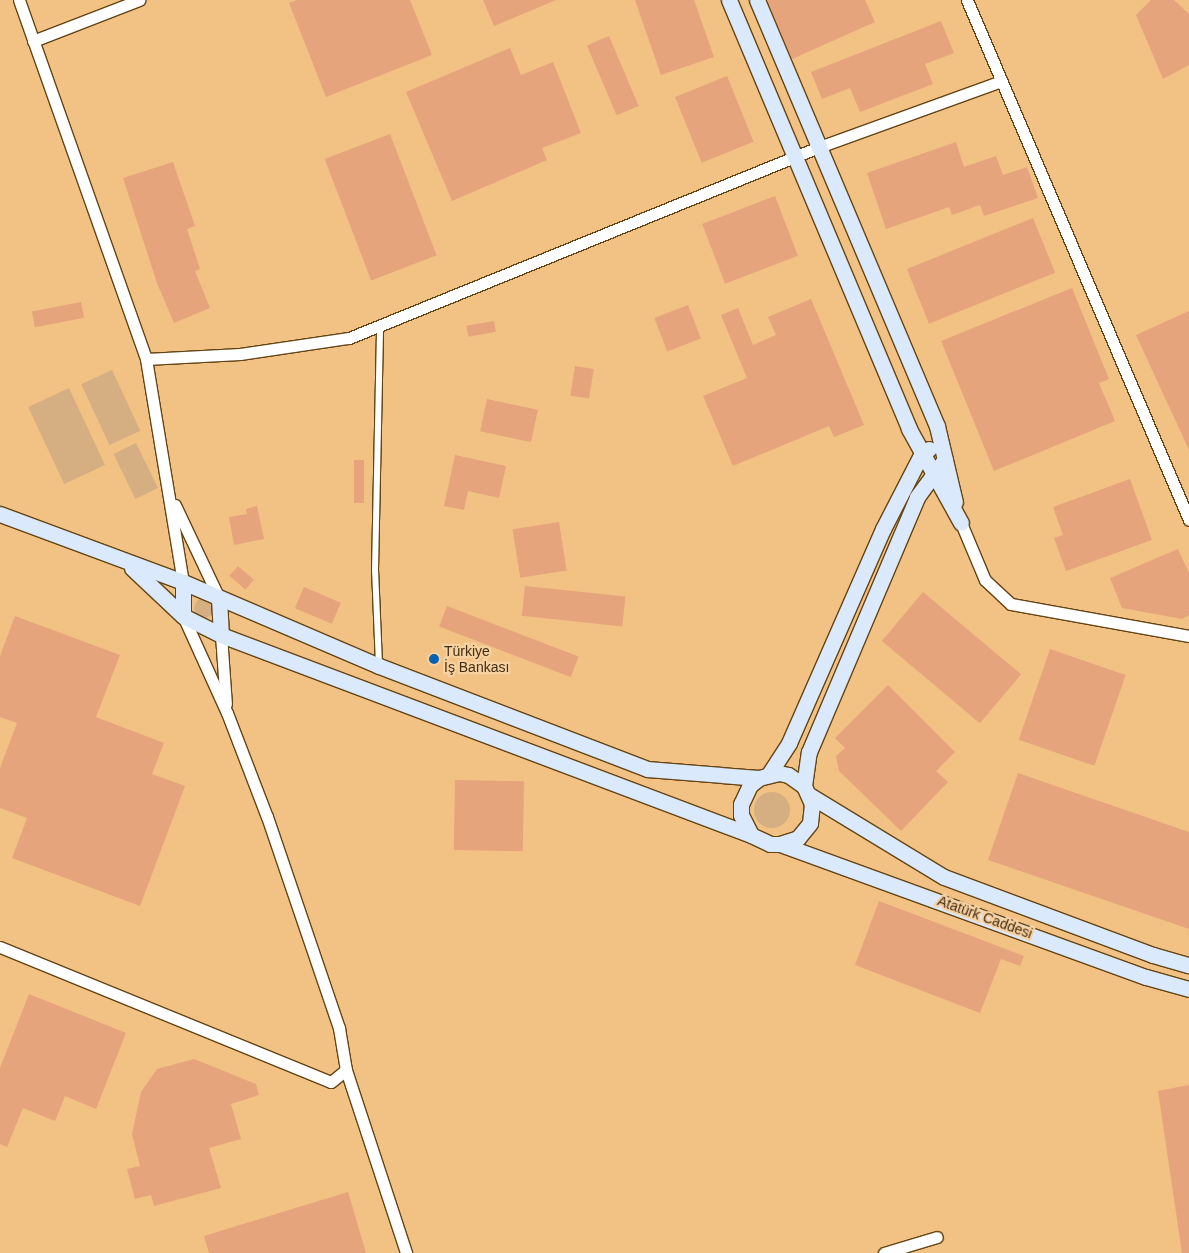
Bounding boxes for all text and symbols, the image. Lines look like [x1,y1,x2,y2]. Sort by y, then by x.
place label: Türkiye İş Bankası [444,643,509,676]
marker: Türkiye İş Bankası [428,653,440,665]
street label: Atatürk Caddesi [935,892,1035,942]

